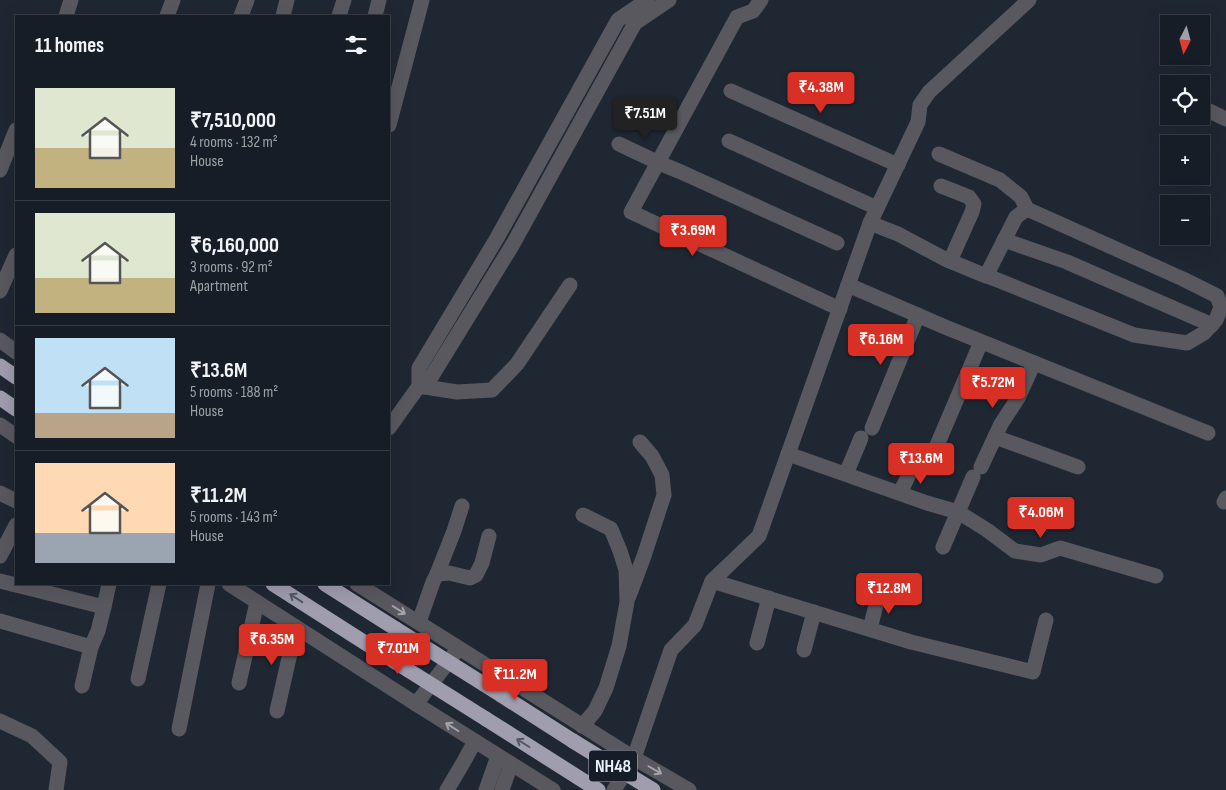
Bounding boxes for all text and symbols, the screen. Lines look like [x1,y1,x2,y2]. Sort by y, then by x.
north arrow [1160,15,1210,65]
map controls [1160,15,1210,245]
icon: filters [342,31,370,59]
text: 11 homes [35,33,104,58]
pin: ₹4.38M [780,72,862,114]
button: locate [1160,75,1210,125]
text: ₹4.38M [798,78,844,97]
pin: ₹7.51M [604,98,686,140]
text: ₹7.51M [624,104,666,123]
icon: home [75,108,135,168]
text: ₹7,510,000 [190,108,276,133]
text: 4 rooms · 132 m² [190,133,278,152]
button: + [1160,135,1210,185]
text: House [190,152,224,171]
button: − [1160,195,1210,245]
pin: ₹3.69M [652,214,734,257]
text: ₹3.69M [671,221,715,240]
icon: home [75,233,135,293]
text: ₹6,160,000 [190,233,279,258]
text: 3 rooms · 92 m² [190,258,273,277]
text: Apartment [190,277,248,296]
pin: ₹6.16M [840,324,922,366]
text: ₹6.16M [859,330,903,349]
icon: home [75,358,135,418]
text: ₹13.6M [190,358,247,383]
pin: ₹5.72M [952,366,1034,409]
text: ₹5.72M [971,373,1015,392]
text: 5 rooms · 188 m² [190,383,278,402]
text: House [190,402,224,421]
pin: ₹13.6M [880,442,962,485]
text: ₹13.6M [899,449,943,468]
icon: home [75,483,135,543]
text: ₹11.2M [190,483,247,508]
pin: ₹4.06M [1000,496,1082,539]
text: ₹4.06M [1018,503,1064,522]
text: 5 rooms · 143 m² [190,508,278,527]
text: House [190,527,224,546]
pin: ₹12.8M [848,572,930,615]
text: ₹12.8M [867,579,911,598]
one-way arrow [289,593,303,604]
one-way arrow [391,605,405,615]
pin: ₹6.35M [231,624,313,666]
text: ₹6.35M [250,630,294,649]
pin: ₹7.01M [357,632,439,675]
text: ₹7.01M [377,639,419,658]
pin: ₹11.2M [474,658,556,701]
text: ₹11.2M [493,665,537,684]
one-way arrow [446,722,460,732]
one-way arrow [516,737,530,747]
road number: NH48 [589,750,637,781]
one-way arrow [647,766,662,776]

